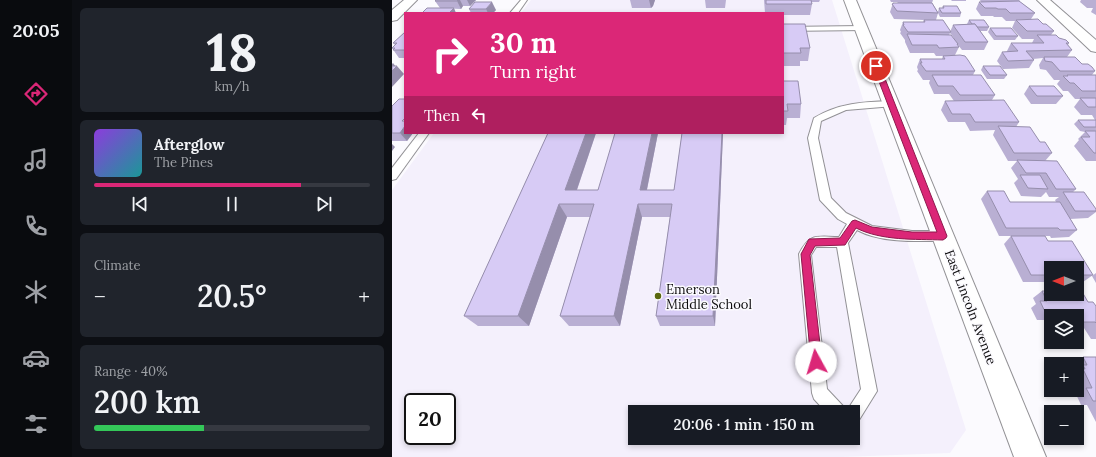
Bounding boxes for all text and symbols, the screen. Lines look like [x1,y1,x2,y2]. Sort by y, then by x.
text: 20:05 [13,19,59,42]
text: 18 [207,19,257,85]
text: 30 m [490,25,557,61]
icon: right [424,28,476,80]
pin [859,49,893,83]
icon: arrive [865,55,887,77]
text: Turn right [490,60,576,83]
text: km/h [214,78,250,95]
icon: directions [22,80,50,108]
icon: left [468,104,490,126]
text: Then [424,106,460,125]
text: Afterglow [154,135,224,154]
icon: music [22,146,50,174]
text: The Pines [154,154,213,171]
icon: previous [129,193,151,215]
icon: pause [221,193,243,215]
icon: next [313,193,335,215]
icon: phone [22,212,50,240]
street label: East Lincoln Avenue [941,247,1000,367]
text: Climate [94,257,141,274]
north arrow [1044,261,1084,301]
map controls [1044,261,1084,445]
text: 20.5° [197,277,267,315]
icon: climate [22,278,50,306]
place label: Emerson Middle School [666,281,752,313]
text: − [94,282,106,310]
text: + [358,282,370,310]
marker: Emerson Middle School [653,291,663,301]
button: layers [1044,309,1084,349]
position arrow [795,341,837,383]
icon: car [22,344,50,372]
button: + [1044,357,1084,397]
text: Range · 40% [94,363,167,380]
text: 200 km [94,383,200,421]
speed limit sign: 20 [404,393,456,445]
button: − [1044,405,1084,445]
icon: filters [22,410,50,438]
text: 20:06 · 1 min · 150 m [674,415,814,434]

